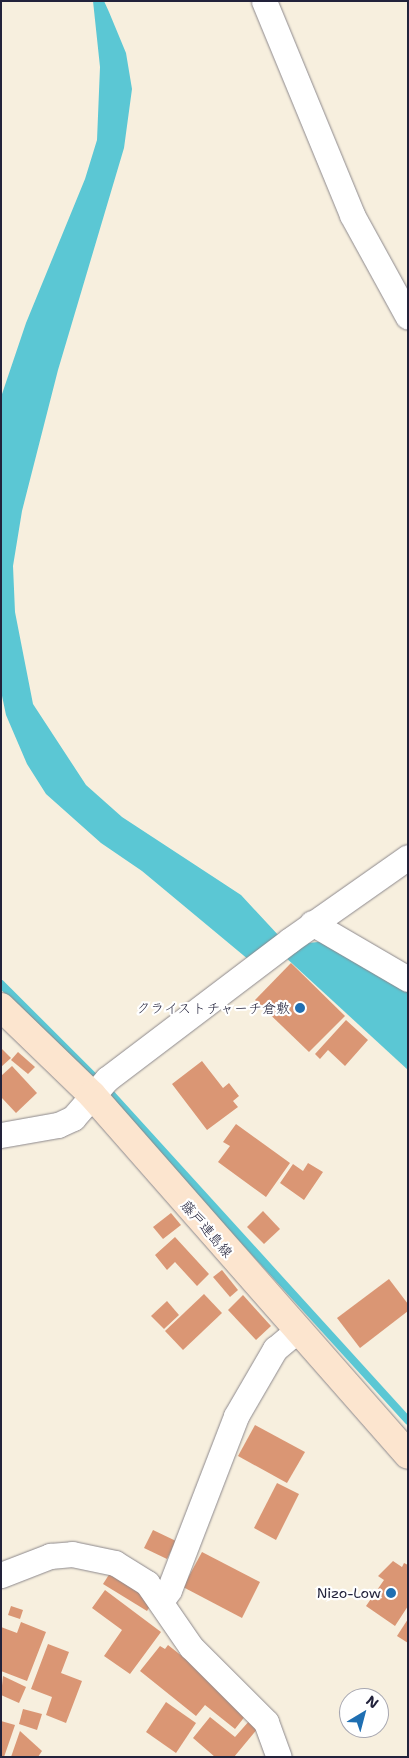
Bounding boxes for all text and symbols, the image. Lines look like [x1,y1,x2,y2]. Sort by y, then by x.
place label: クライストチャーチ倉敷 [136,1000,290,1016]
marker: クライストチャーチ倉敷 [294,1002,306,1014]
street label: 藤戸連島線 [178,1197,236,1261]
place label: Nizo-Low [317,1585,381,1601]
marker: Nizo-Low [385,1587,397,1599]
north arrow [339,1688,389,1738]
text: N [363,1691,382,1712]

